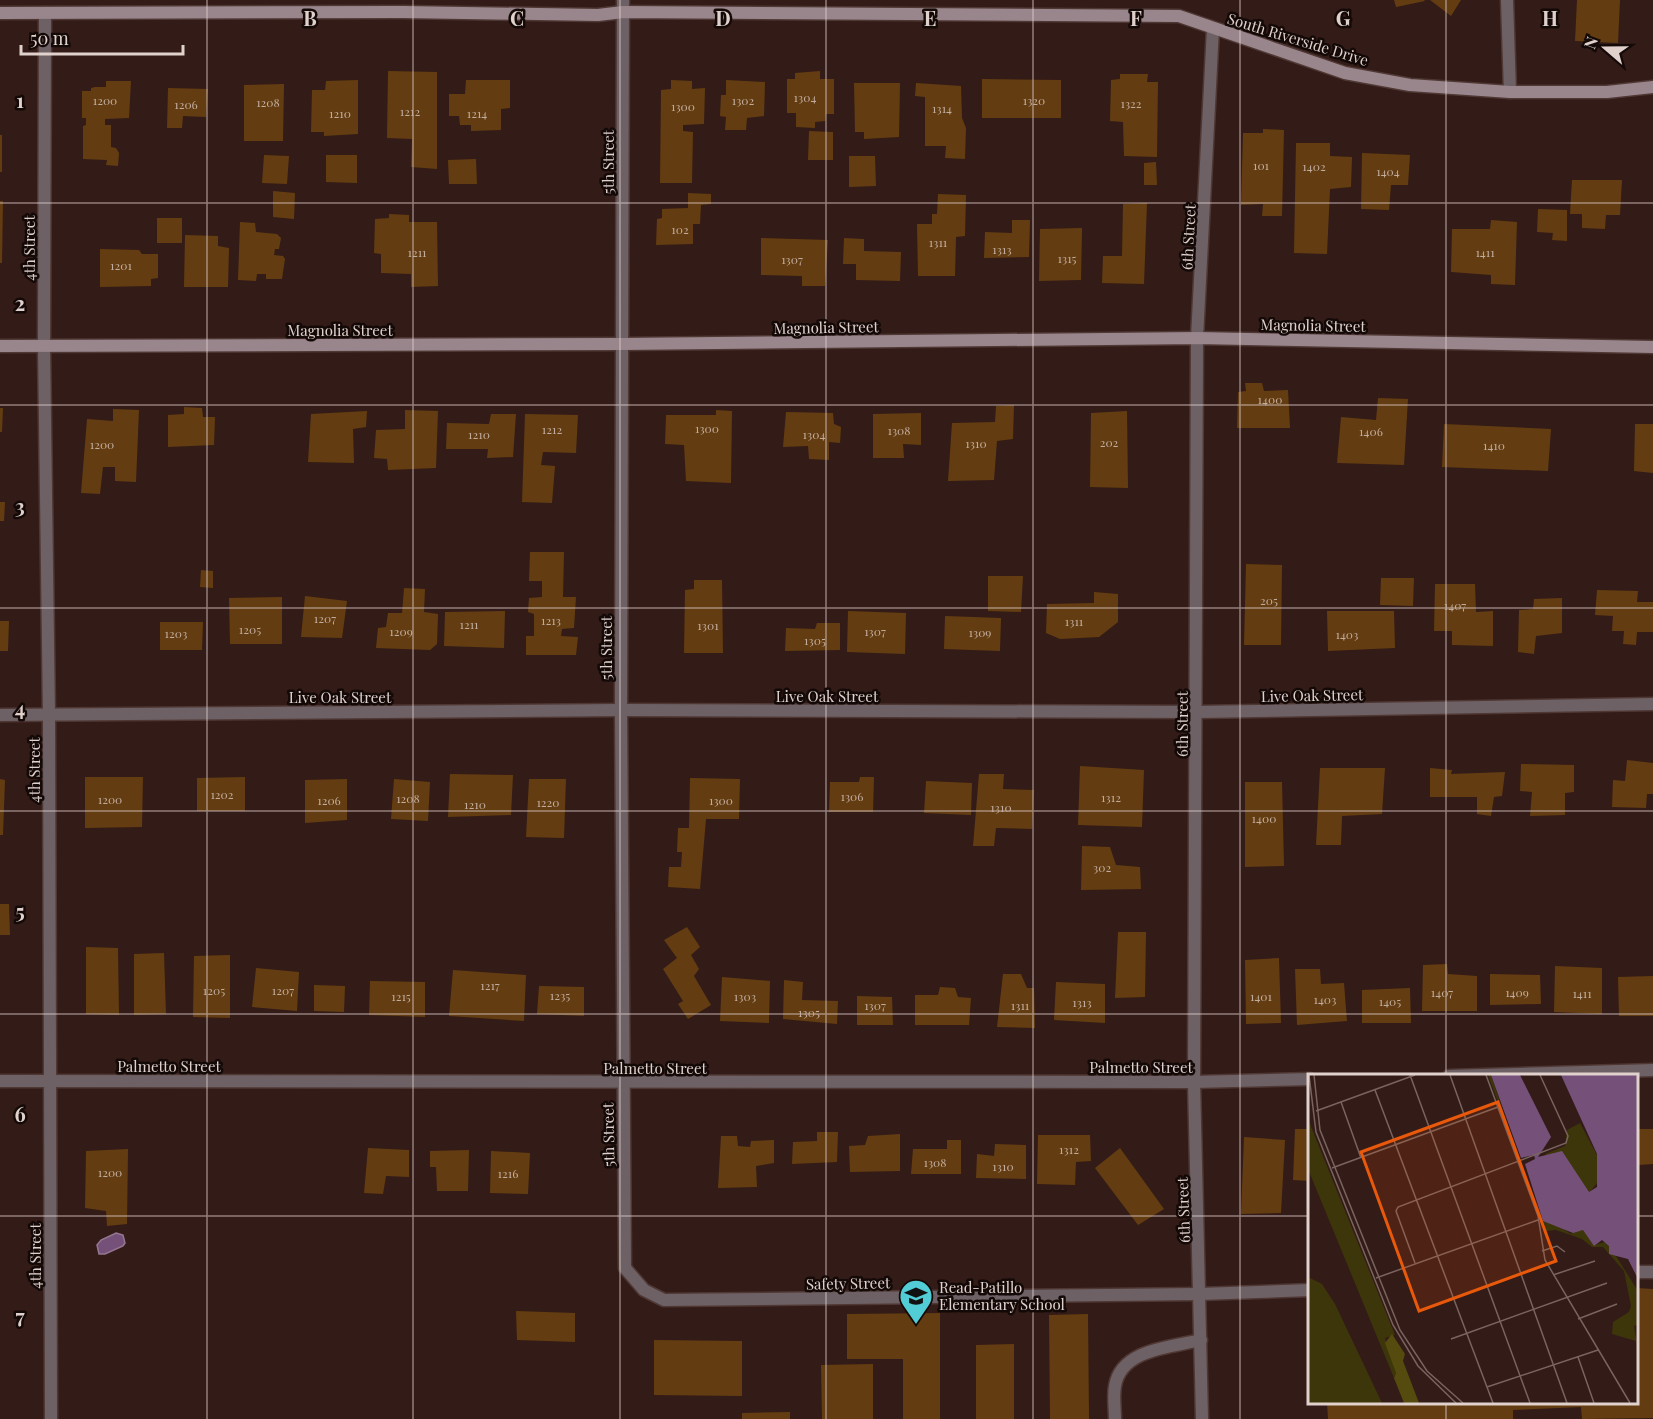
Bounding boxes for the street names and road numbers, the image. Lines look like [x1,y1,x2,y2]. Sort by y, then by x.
street label: South Riverside Drive [1225,8,1371,70]
street label: 5th Street [598,129,618,194]
street label: 6th Street [1176,203,1200,270]
street label: 4th Street [19,215,39,281]
street label: Magnolia Street [1260,314,1367,336]
street label: Magnolia Street [773,316,880,338]
street label: Magnolia Street [287,320,393,340]
street label: 5th Street [596,615,616,680]
street label: Live Oak Street [1261,684,1364,706]
street label: Live Oak Street [776,686,879,706]
street label: Live Oak Street [289,687,392,707]
street label: 6th Street [1172,690,1192,757]
street label: 4th Street [24,737,44,803]
street label: Palmetto Street [117,1056,221,1076]
street label: Palmetto Street [1089,1057,1193,1077]
street label: Palmetto Street [603,1058,707,1078]
street label: 5th Street [597,1102,619,1167]
street label: 6th Street [1172,1176,1194,1243]
street label: 4th Street [25,1223,45,1289]
street label: Safety Street [806,1272,891,1294]

